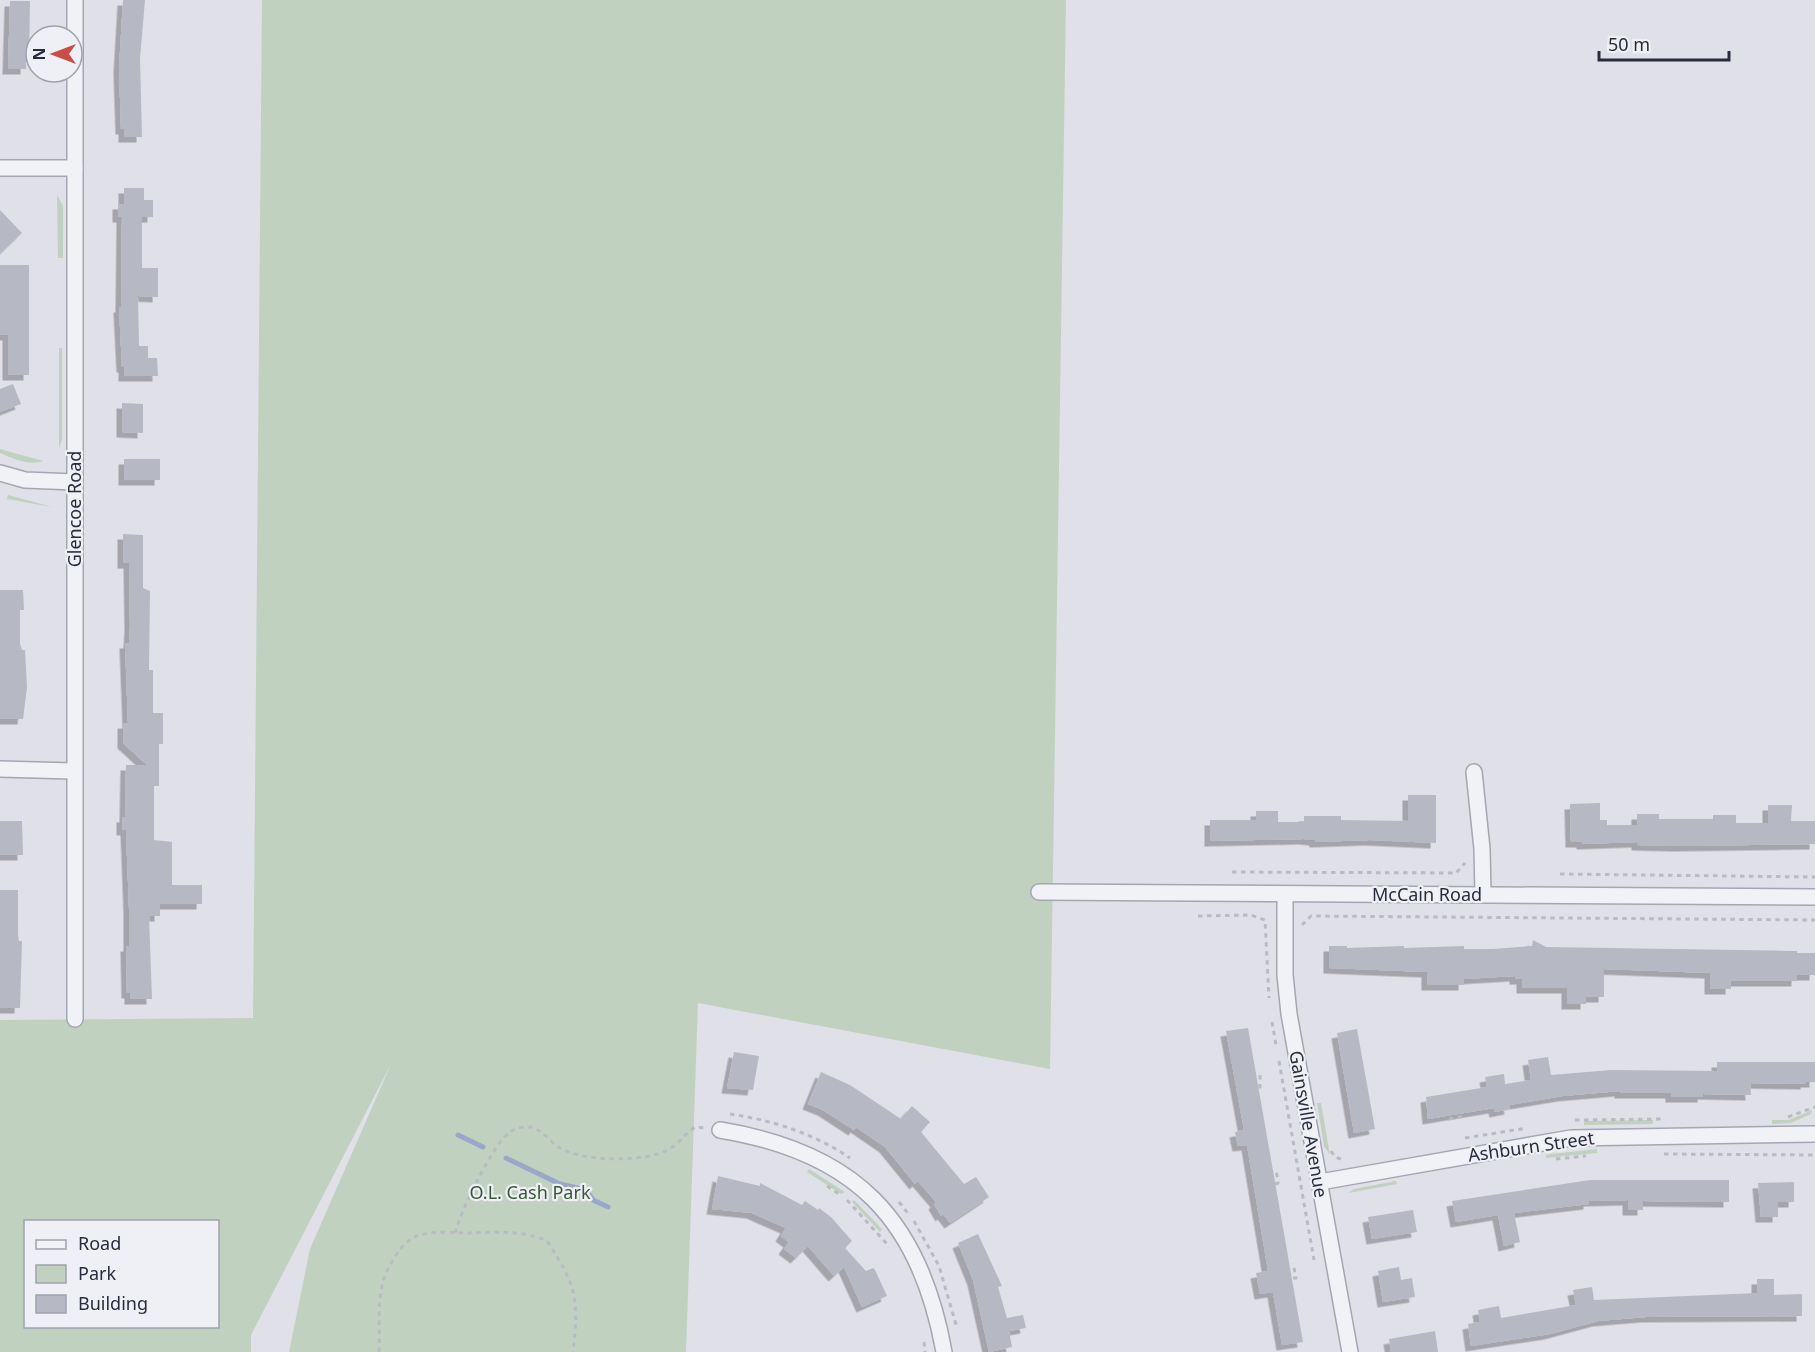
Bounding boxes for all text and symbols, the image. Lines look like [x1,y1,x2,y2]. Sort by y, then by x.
north arrow [24,24,84,84]
scale bar [1599,24,1730,62]
text: 50 m [1608,32,1650,56]
text: N [28,47,50,61]
street label: Glencoe Road [62,451,86,567]
street label: McCain Road [1372,882,1482,906]
street label: Gainsville Avenue [1284,1049,1334,1199]
street label: Ashburn Street [1466,1125,1596,1167]
park label: O.L. Cash Park [469,1180,591,1204]
legend [24,1220,219,1328]
text: Road [78,1231,121,1255]
text: Park [78,1261,116,1285]
text: Building [78,1291,148,1315]

